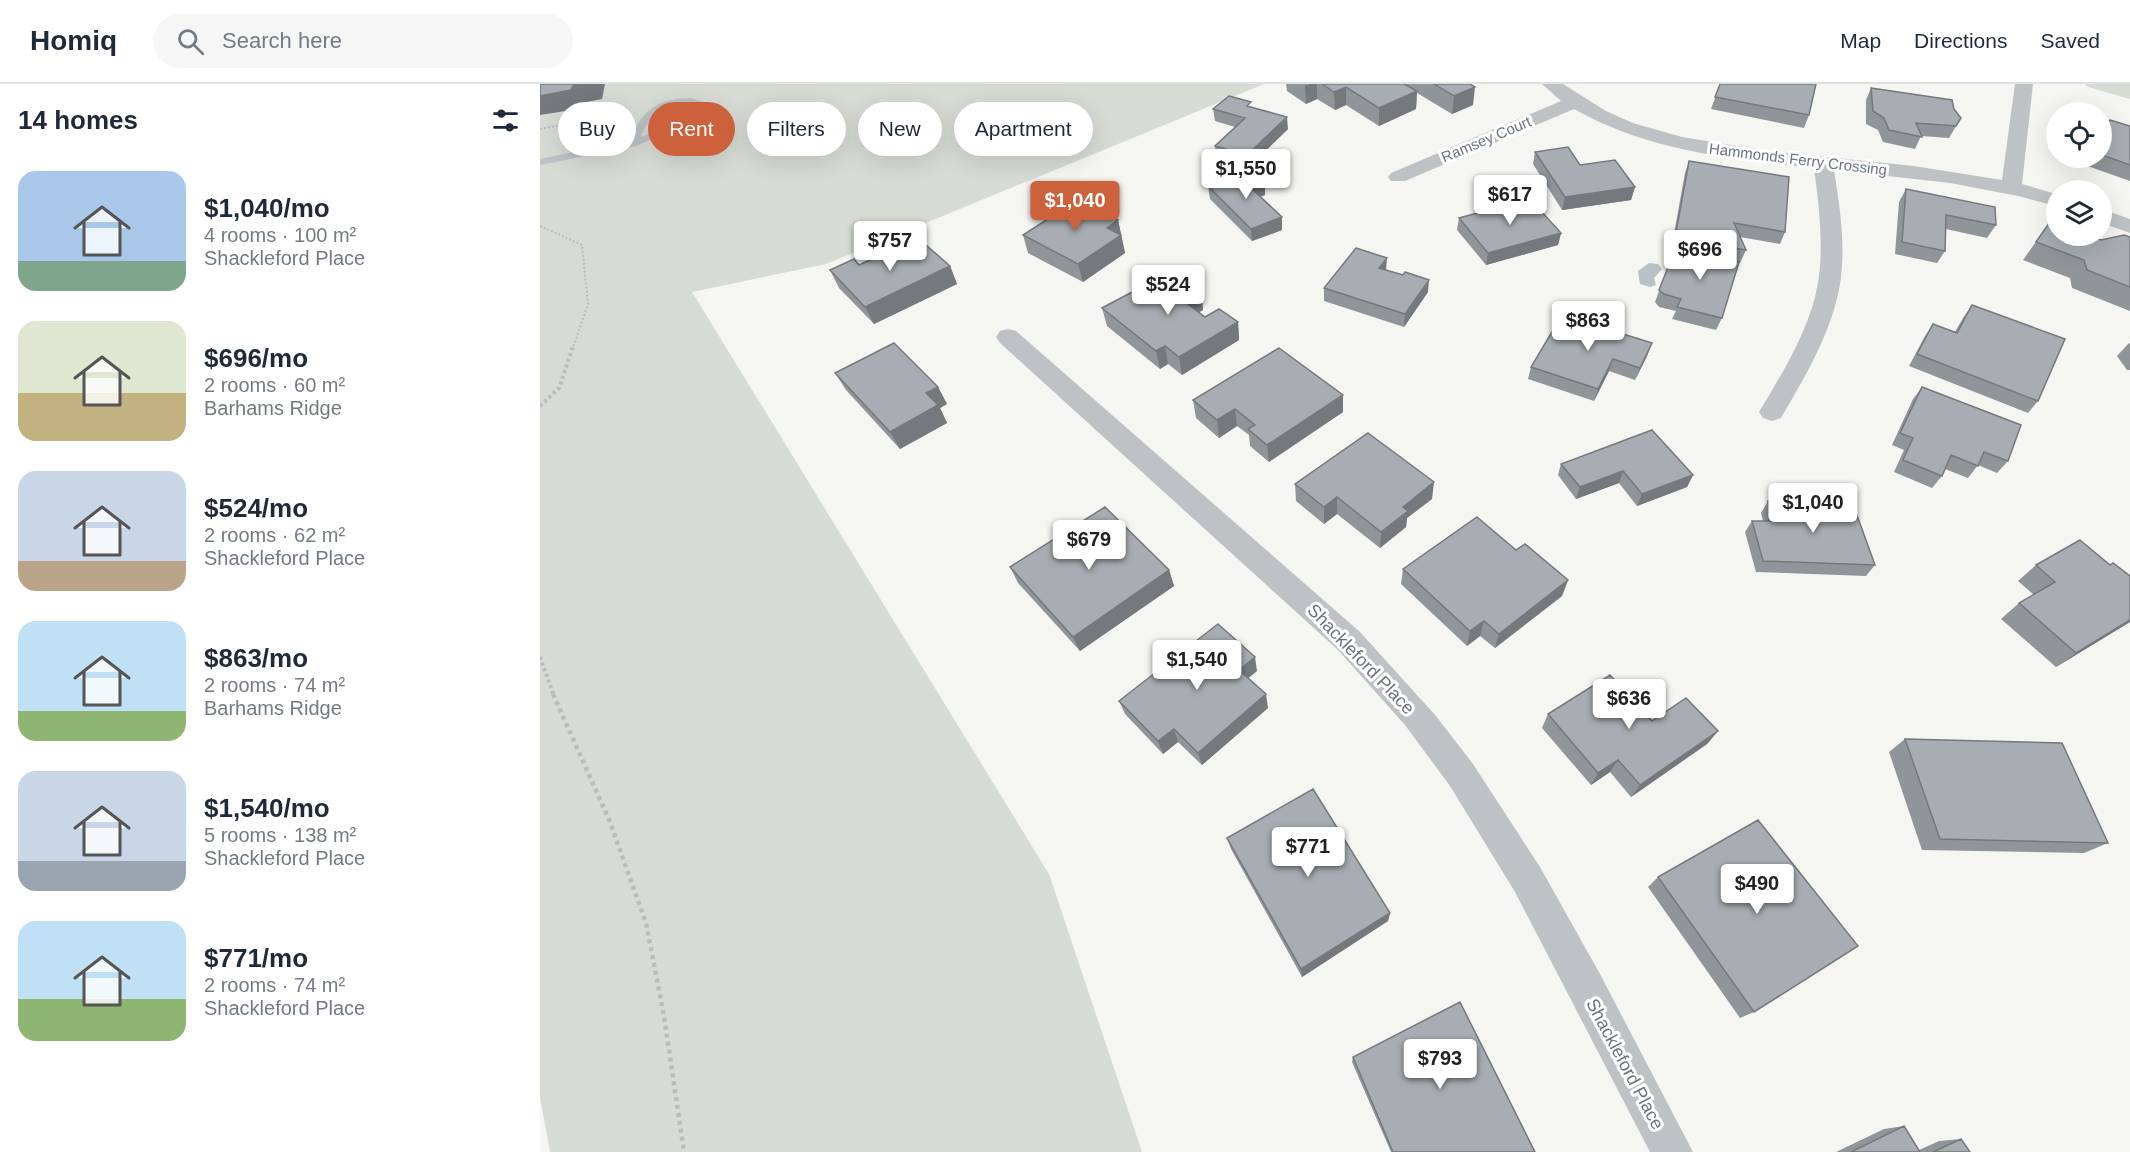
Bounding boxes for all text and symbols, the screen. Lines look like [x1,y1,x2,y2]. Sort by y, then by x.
search box [153,14,573,68]
text: Homiq [30,25,117,56]
icon: search [174,25,207,58]
text: Search here [222,28,342,53]
text: Map [1840,29,1881,52]
text: Directions [1914,29,2007,52]
text: Saved [2040,29,2100,52]
chip: Buy [558,102,636,156]
chip: Rent [648,102,735,156]
chip: Filters [747,102,846,156]
chip: New [858,102,942,156]
chip: Apartment [954,102,1093,156]
map controls [2046,102,2112,246]
button: locate [2046,102,2112,168]
icon: filters [489,104,522,137]
text: 14 homes [18,105,138,135]
street label: Ramsey Court [1439,112,1534,166]
street label: Hammonds Ferry Crossing [1708,140,1888,178]
pin: $1,550 [1197,149,1295,200]
text: $1,550 [1215,157,1277,179]
pin: $617 [1474,175,1546,226]
button: layers [2046,180,2112,246]
pin: $1,040 [1026,181,1124,232]
text: $617 [1488,183,1532,205]
text: $1,040 [1044,189,1106,211]
text: $1,040/mo [204,193,330,223]
icon: home [66,195,138,267]
pin: $757 [854,221,926,272]
text: 4 rooms · 100 m² [204,224,356,246]
text: $757 [868,229,912,251]
pin: $696 [1664,230,1736,281]
text: $696 [1678,238,1722,260]
text: Shackleford Place [204,247,365,269]
pin: $524 [1132,265,1204,316]
text: $524 [1146,273,1190,295]
pin: $863 [1552,301,1624,352]
text: $863 [1566,309,1610,331]
text: $696/mo [204,343,308,373]
icon: home [66,345,138,417]
text: 2 rooms · 60 m² [204,374,345,396]
text: Barhams Ridge [204,397,342,419]
pin: $1,040 [1764,483,1862,534]
text: $1,040 [1782,491,1844,513]
text: $524/mo [204,493,308,523]
icon: home [66,495,138,567]
pin: $679 [1053,520,1125,571]
text: 2 rooms · 62 m² [204,524,345,546]
text: $679 [1067,528,1111,550]
text: Shackleford Place [204,547,365,569]
street label: Shackleford Place [1303,600,1419,718]
pin: $1,540 [1148,640,1246,691]
text: $863/mo [204,643,308,673]
icon: home [66,645,138,717]
text: $1,540 [1166,648,1228,670]
text: 2 rooms · 74 m² [204,674,345,696]
pin: $636 [1593,679,1665,730]
text: $636 [1607,687,1651,709]
text: Barhams Ridge [204,697,342,719]
text: $1,540/mo [204,793,330,823]
icon: home [66,795,138,867]
text: 5 rooms · 138 m² [204,824,356,846]
pin: $771 [1272,827,1344,878]
text: $771 [1286,835,1330,857]
text: Shackleford Place [204,847,365,869]
pin: $490 [1721,864,1793,915]
text: $490 [1735,872,1779,894]
text: $771/mo [204,943,308,973]
icon: home [66,945,138,1017]
text: 2 rooms · 74 m² [204,974,345,996]
street label: Shackleford Place [1582,995,1668,1133]
text: Shackleford Place [204,997,365,1019]
pin: $793 [1404,1039,1476,1090]
text: $793 [1418,1047,1462,1069]

